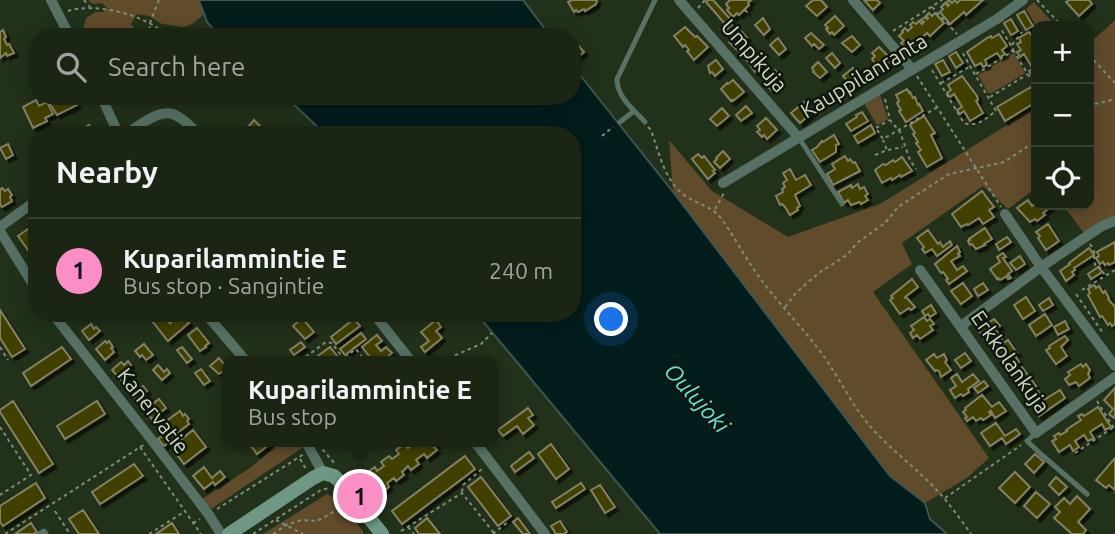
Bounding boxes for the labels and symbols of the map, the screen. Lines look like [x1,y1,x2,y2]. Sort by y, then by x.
street label: Umpikuja [717,14,793,97]
street label: Kauppilanranta [796,28,931,122]
your location [594,302,628,336]
street label: Erkkolankuja [967,306,1055,417]
water label: Oulujoki [660,358,736,438]
street label: Kanervatie [113,363,195,458]
pin: 1 [337,470,383,522]

